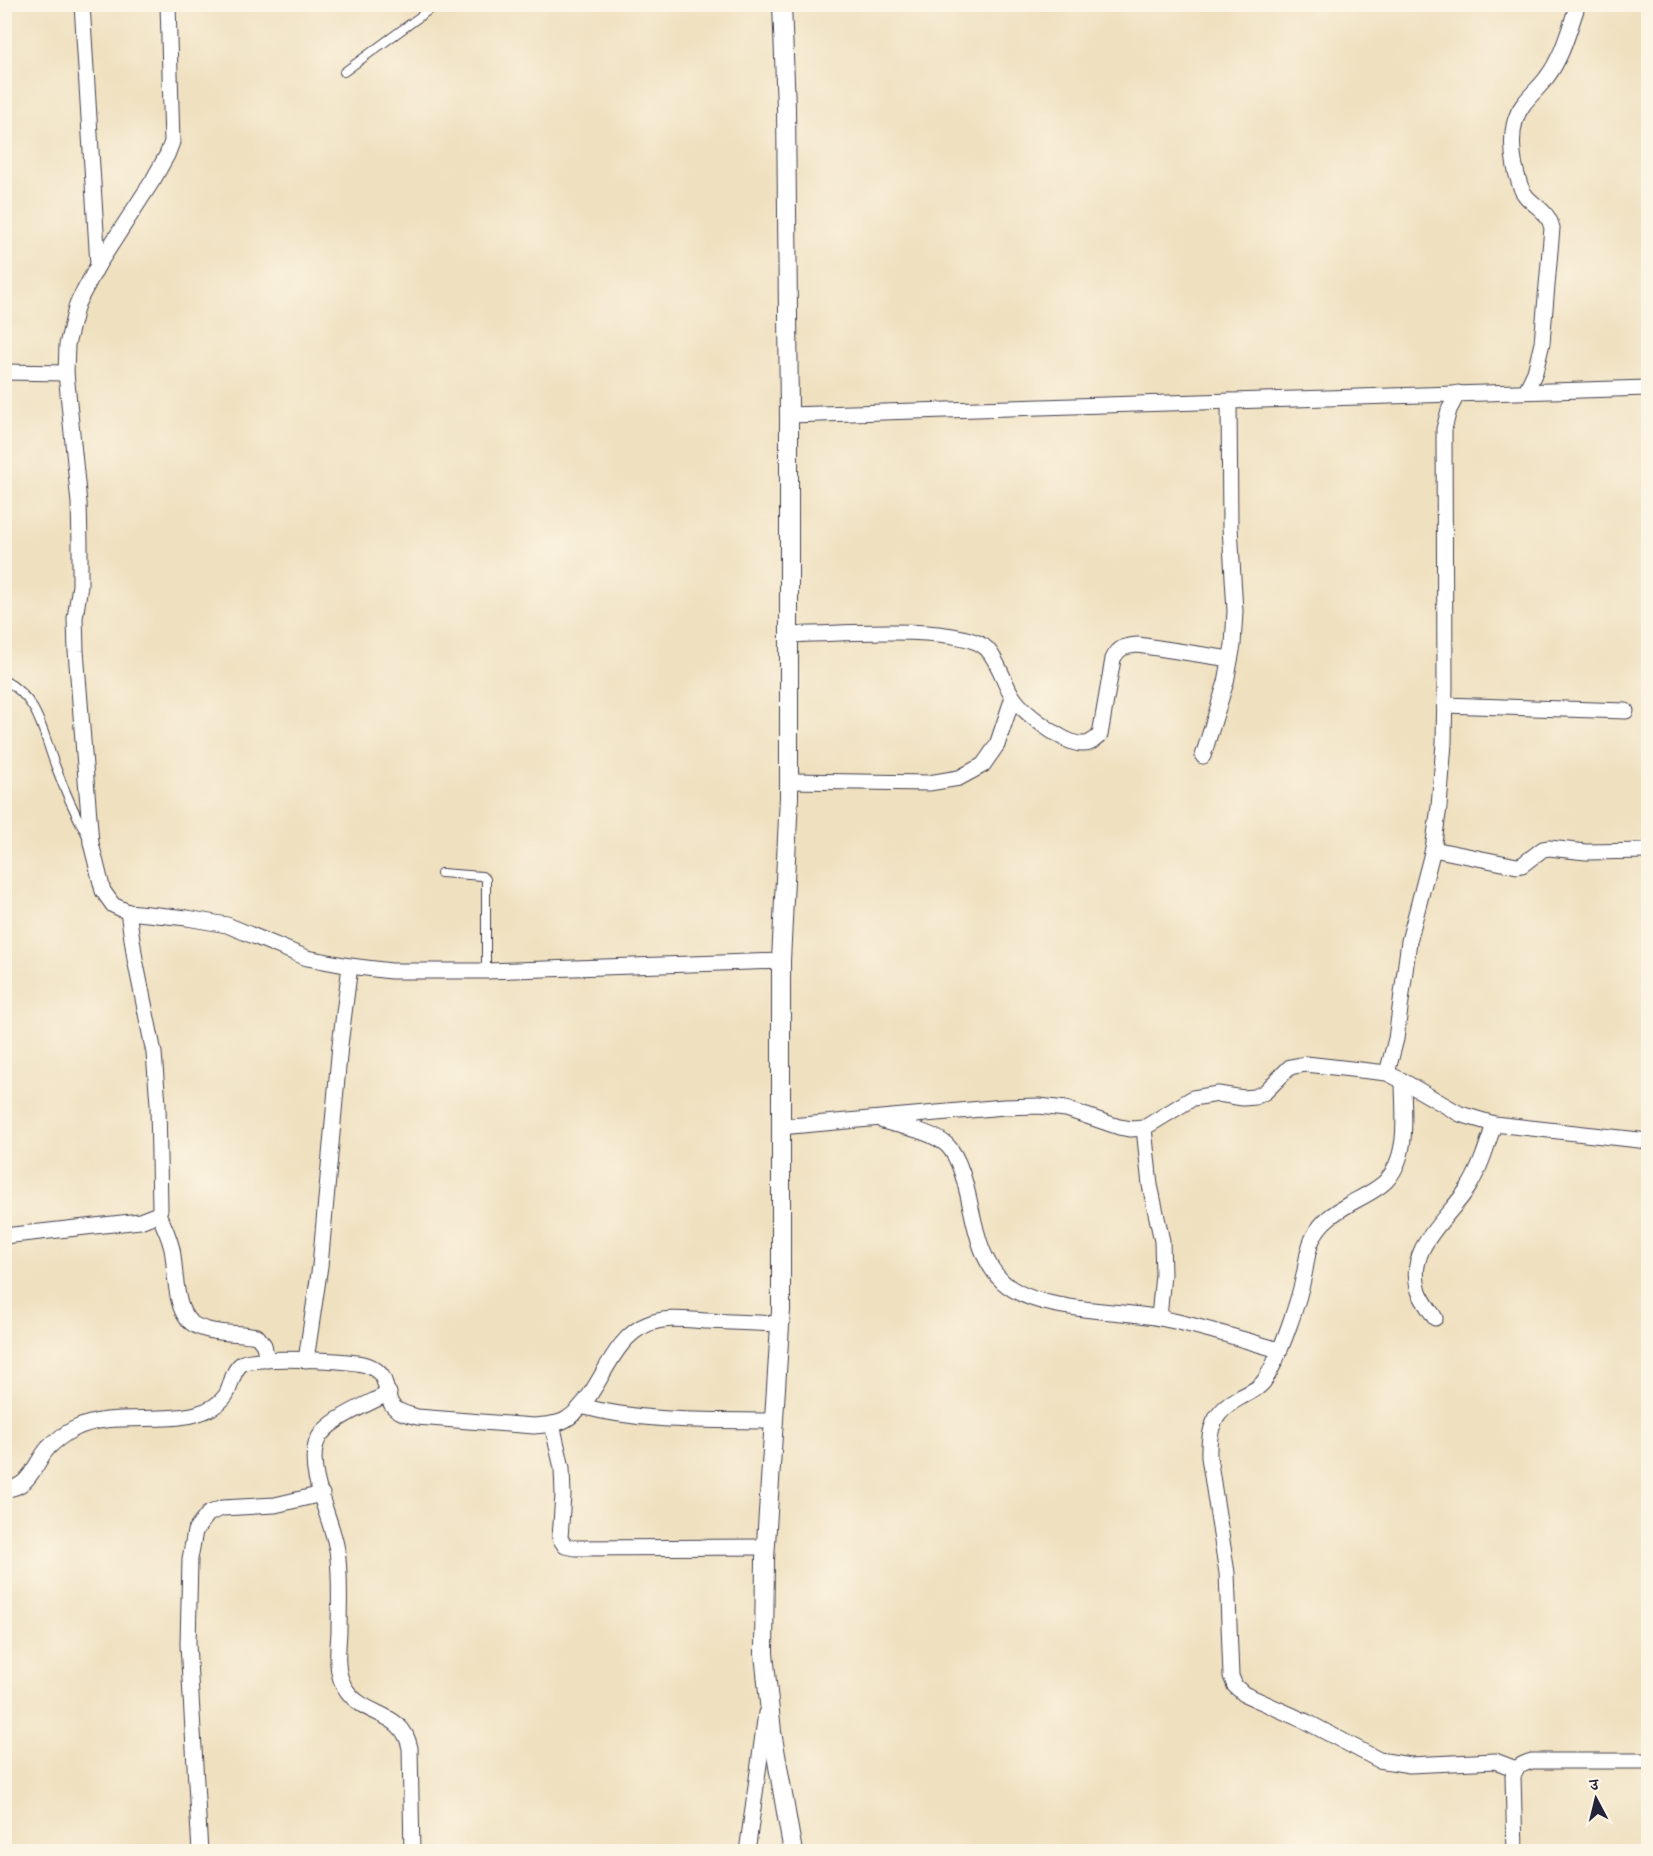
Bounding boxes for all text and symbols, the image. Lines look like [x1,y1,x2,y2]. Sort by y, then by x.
north arrow [1566,1769,1626,1829]
text: उ [1588,1774,1601,1796]

